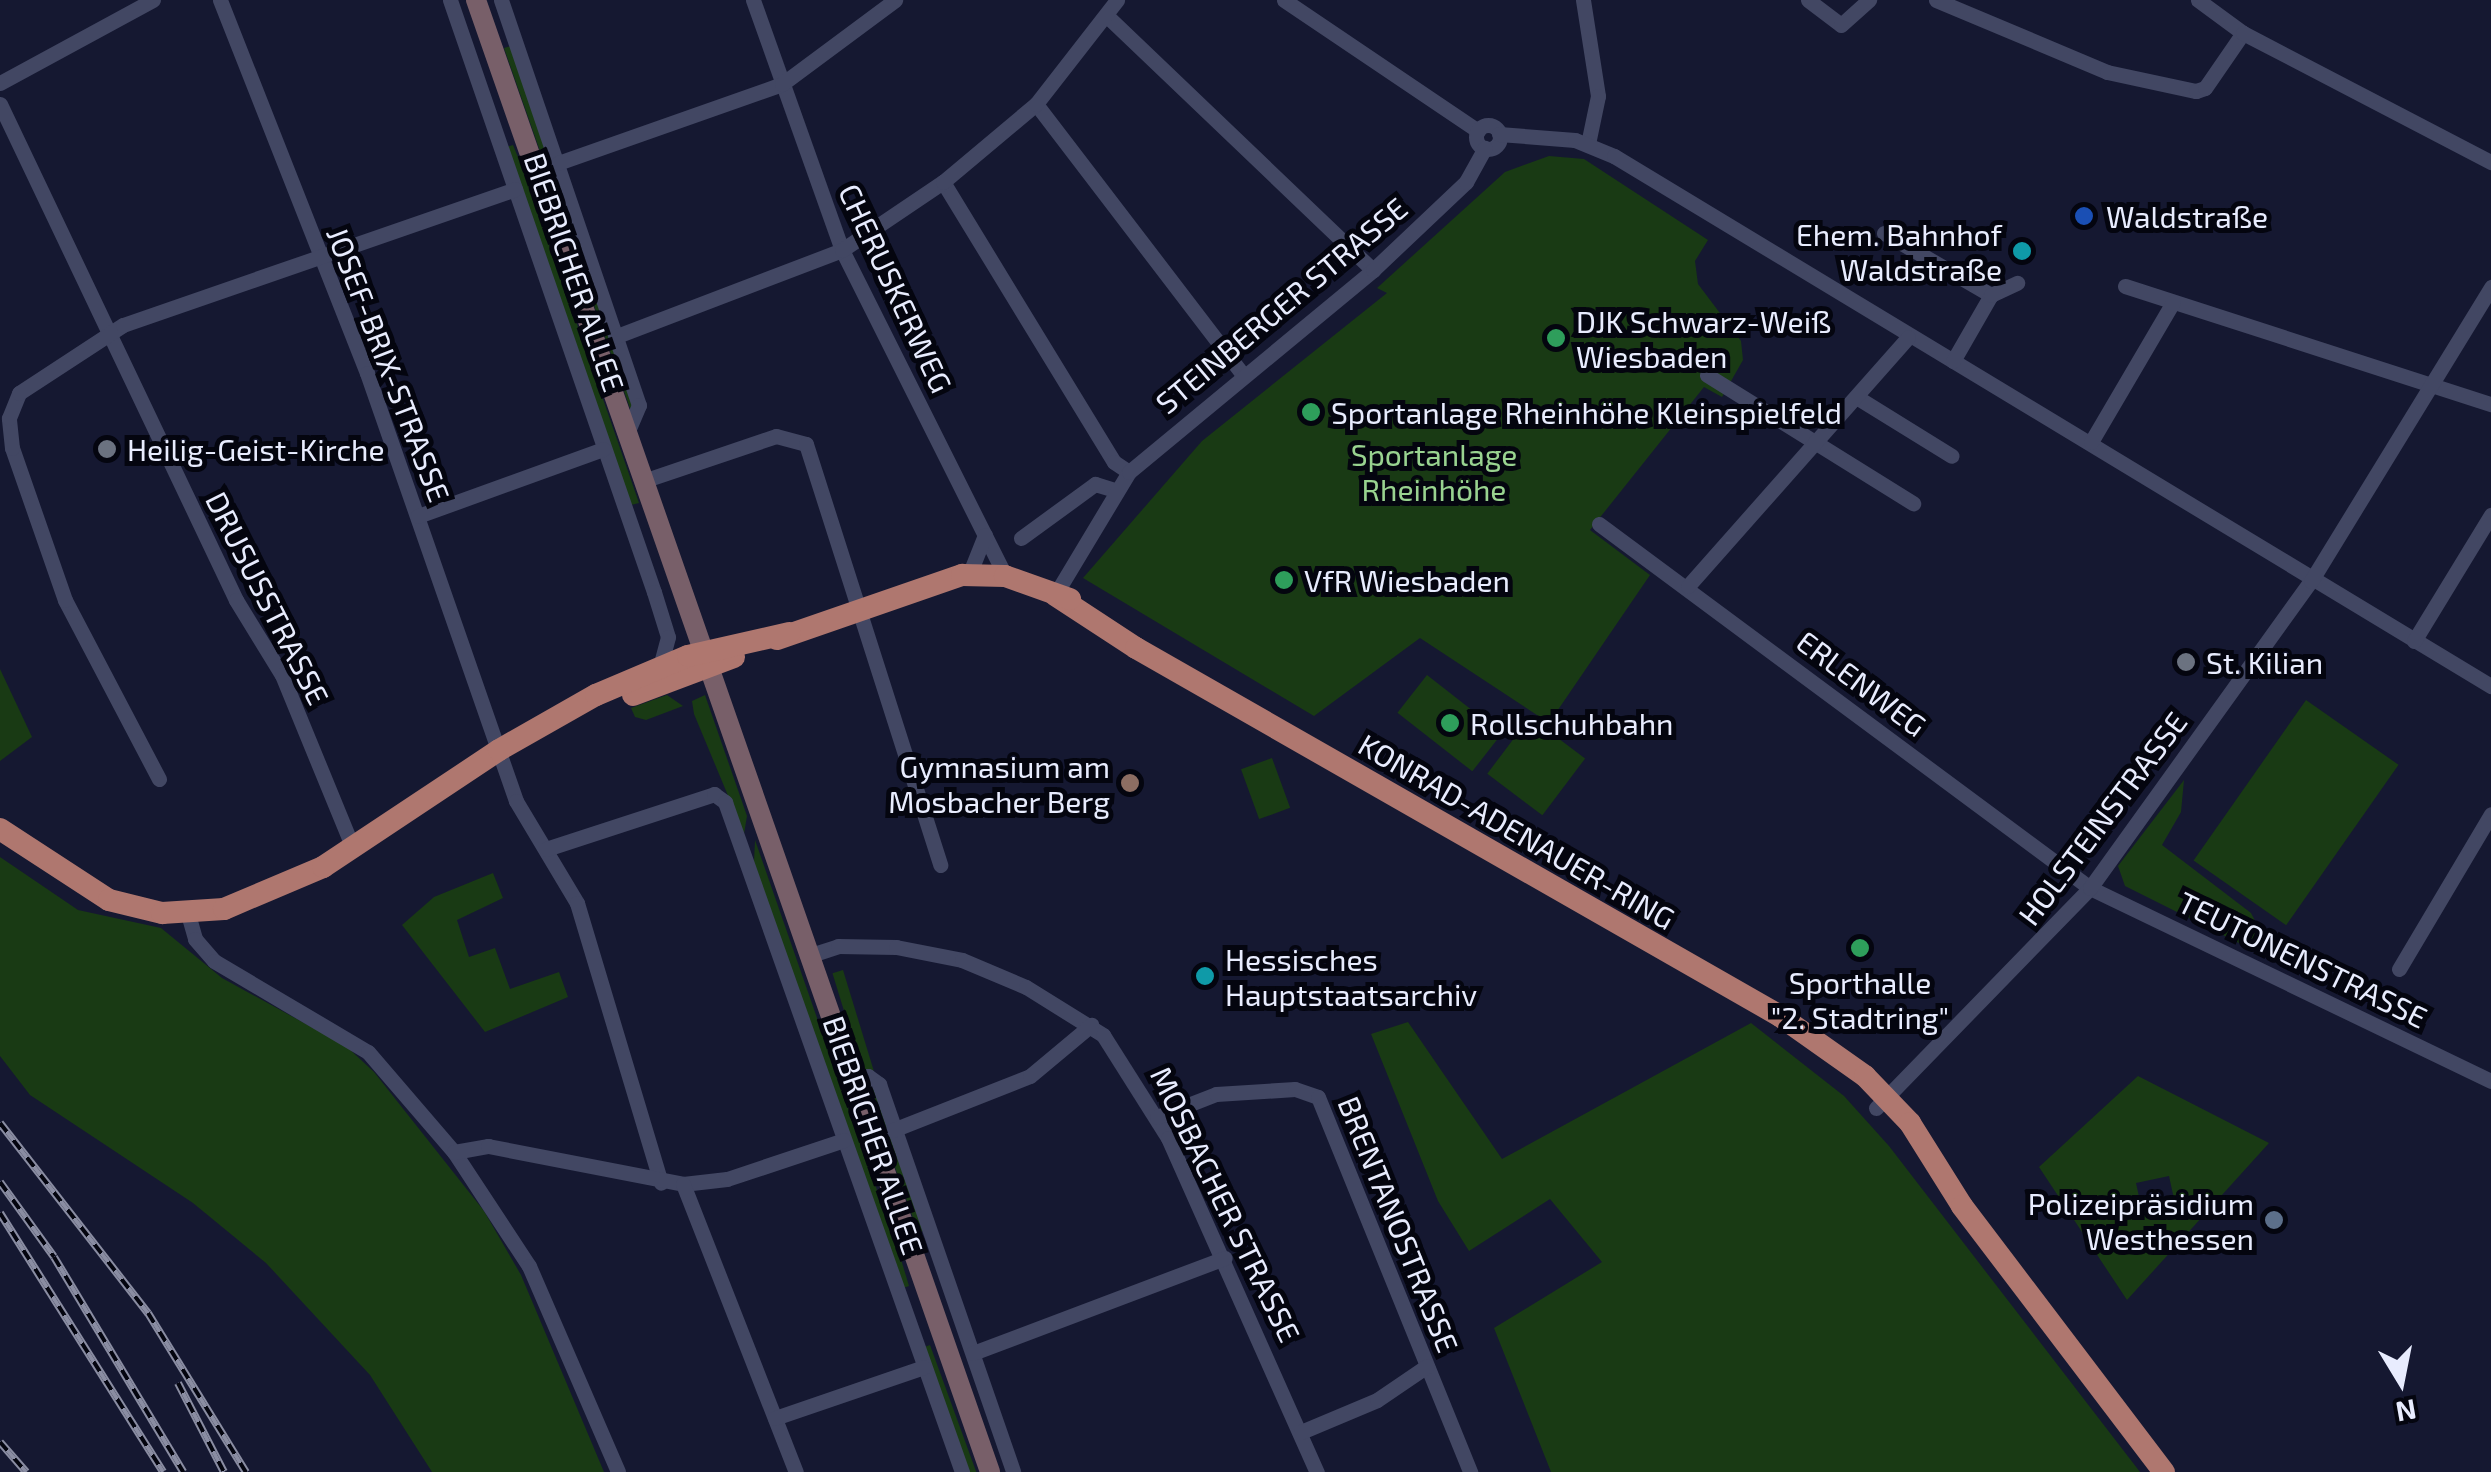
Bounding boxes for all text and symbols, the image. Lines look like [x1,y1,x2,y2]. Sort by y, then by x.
street label: BIEBRICHER ALLEE [517,148,633,396]
street label: CHERUSKERWEG [832,178,960,398]
street label: STEINBERGER STRASSE [1148,189,1414,421]
place label: Waldstraße [2106,198,2268,234]
marker: Waldstraße [2071,203,2097,229]
place label: Ehem. Bahnhof Waldstraße [1796,216,2002,286]
street label: JOSEF-BRIX-STRASSE [320,222,458,506]
marker: Ehem. Bahnhof Waldstraße [2011,240,2033,262]
place label: DJK Schwarz-Weiß Wiesbaden [1576,303,1832,374]
marker: DJK Schwarz-Weiß Wiesbaden [1545,327,1567,349]
place label: Sportanlage Rheinhöhe Kleinspielfeld [1331,394,1842,430]
marker: Sportanlage Rheinhöhe Kleinspielfeld [1300,401,1322,423]
place label: Heilig-Geist-Kirche [127,431,385,467]
park label: Sportanlage Rheinhöhe [1351,436,1517,506]
marker: Heilig-Geist-Kirche [96,438,118,460]
street label: DRUSUSSTRASSE [199,486,337,710]
place label: VfR Wiesbaden [1304,562,1510,598]
marker: VfR Wiesbaden [1273,569,1295,591]
street label: ERLENWEG [1790,623,1934,743]
place label: St. Kilian [2206,644,2323,680]
marker: St. Kilian [2175,651,2197,673]
street label: HOLSTEINSTRASSE [2010,704,2194,932]
place label: Rollschuhbahn [1470,705,1674,741]
marker: Rollschuhbahn [1439,712,1461,734]
street label: KONRAD-ADENAUER-RING [1353,726,1681,936]
place label: Gymnasium am Mosbacher Berg [888,748,1110,818]
marker: Gymnasium am Mosbacher Berg [1119,772,1141,794]
street label: TEUTONENSTRASSE [2173,883,2433,1035]
marker: Sporthalle "2. Stadtring" [1849,937,1871,959]
place label: Hessisches Hauptstaatsarchiv [1225,941,1477,1012]
place label: Sporthalle "2. Stadtring" [1771,964,1949,1034]
marker: Hessisches Hauptstaatsarchiv [1194,965,1216,987]
street label: BIEBRICHER ALLEE [816,1011,932,1259]
street label: MOSBACHER STRASSE [1144,1061,1308,1347]
street label: BRENTANOSTRASSE [1331,1091,1467,1357]
place label: Polizeipräsidium Westhessen [2028,1185,2254,1256]
marker: Polizeipräsidium Westhessen [2263,1209,2285,1231]
north arrow [2351,1332,2451,1432]
text: N [2393,1393,2419,1430]

